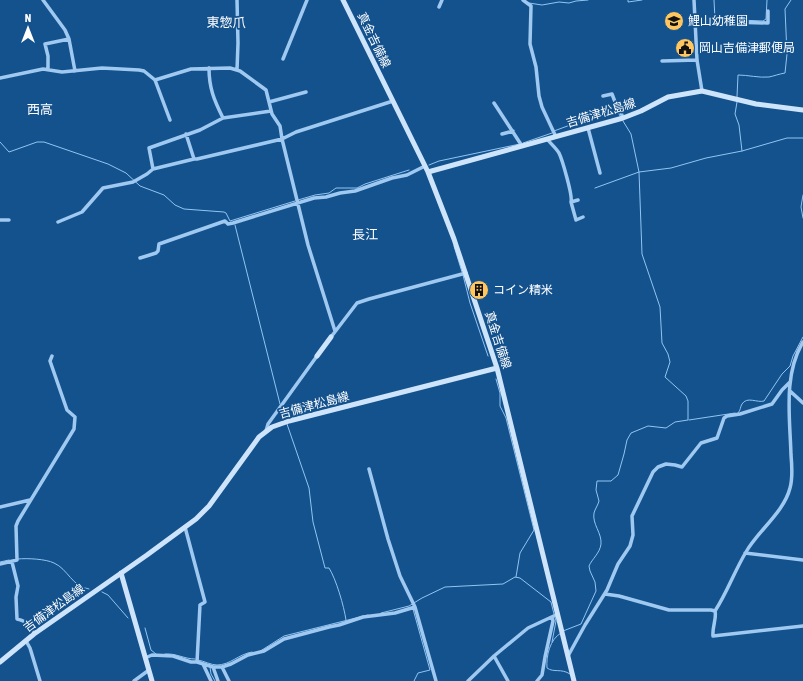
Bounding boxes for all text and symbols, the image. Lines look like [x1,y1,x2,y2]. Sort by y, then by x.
north arrow [8,8,48,48]
street label: 真金吉備線 [355,10,393,70]
school or university icon: 鯉山幼稚園 [663,10,685,32]
text: N [25,12,31,24]
place label: 鯉山幼稚園 [688,14,748,28]
district label: 東惣爪 [206,15,246,30]
public building icon: 岡山吉備津郵便局 [674,37,696,59]
place label: 岡山吉備津郵便局 [699,41,795,55]
street label: 吉備津松島線 [565,96,637,130]
district label: 西高 [27,102,53,117]
district label: 長江 [352,227,378,242]
building icon: コイン精米 [468,279,490,301]
place label: コイン精米 [493,283,553,297]
street label: 真金吉備線 [482,309,514,371]
street label: 吉備津松島線 [277,389,351,421]
street label: 吉備津松島線 [21,581,87,635]

